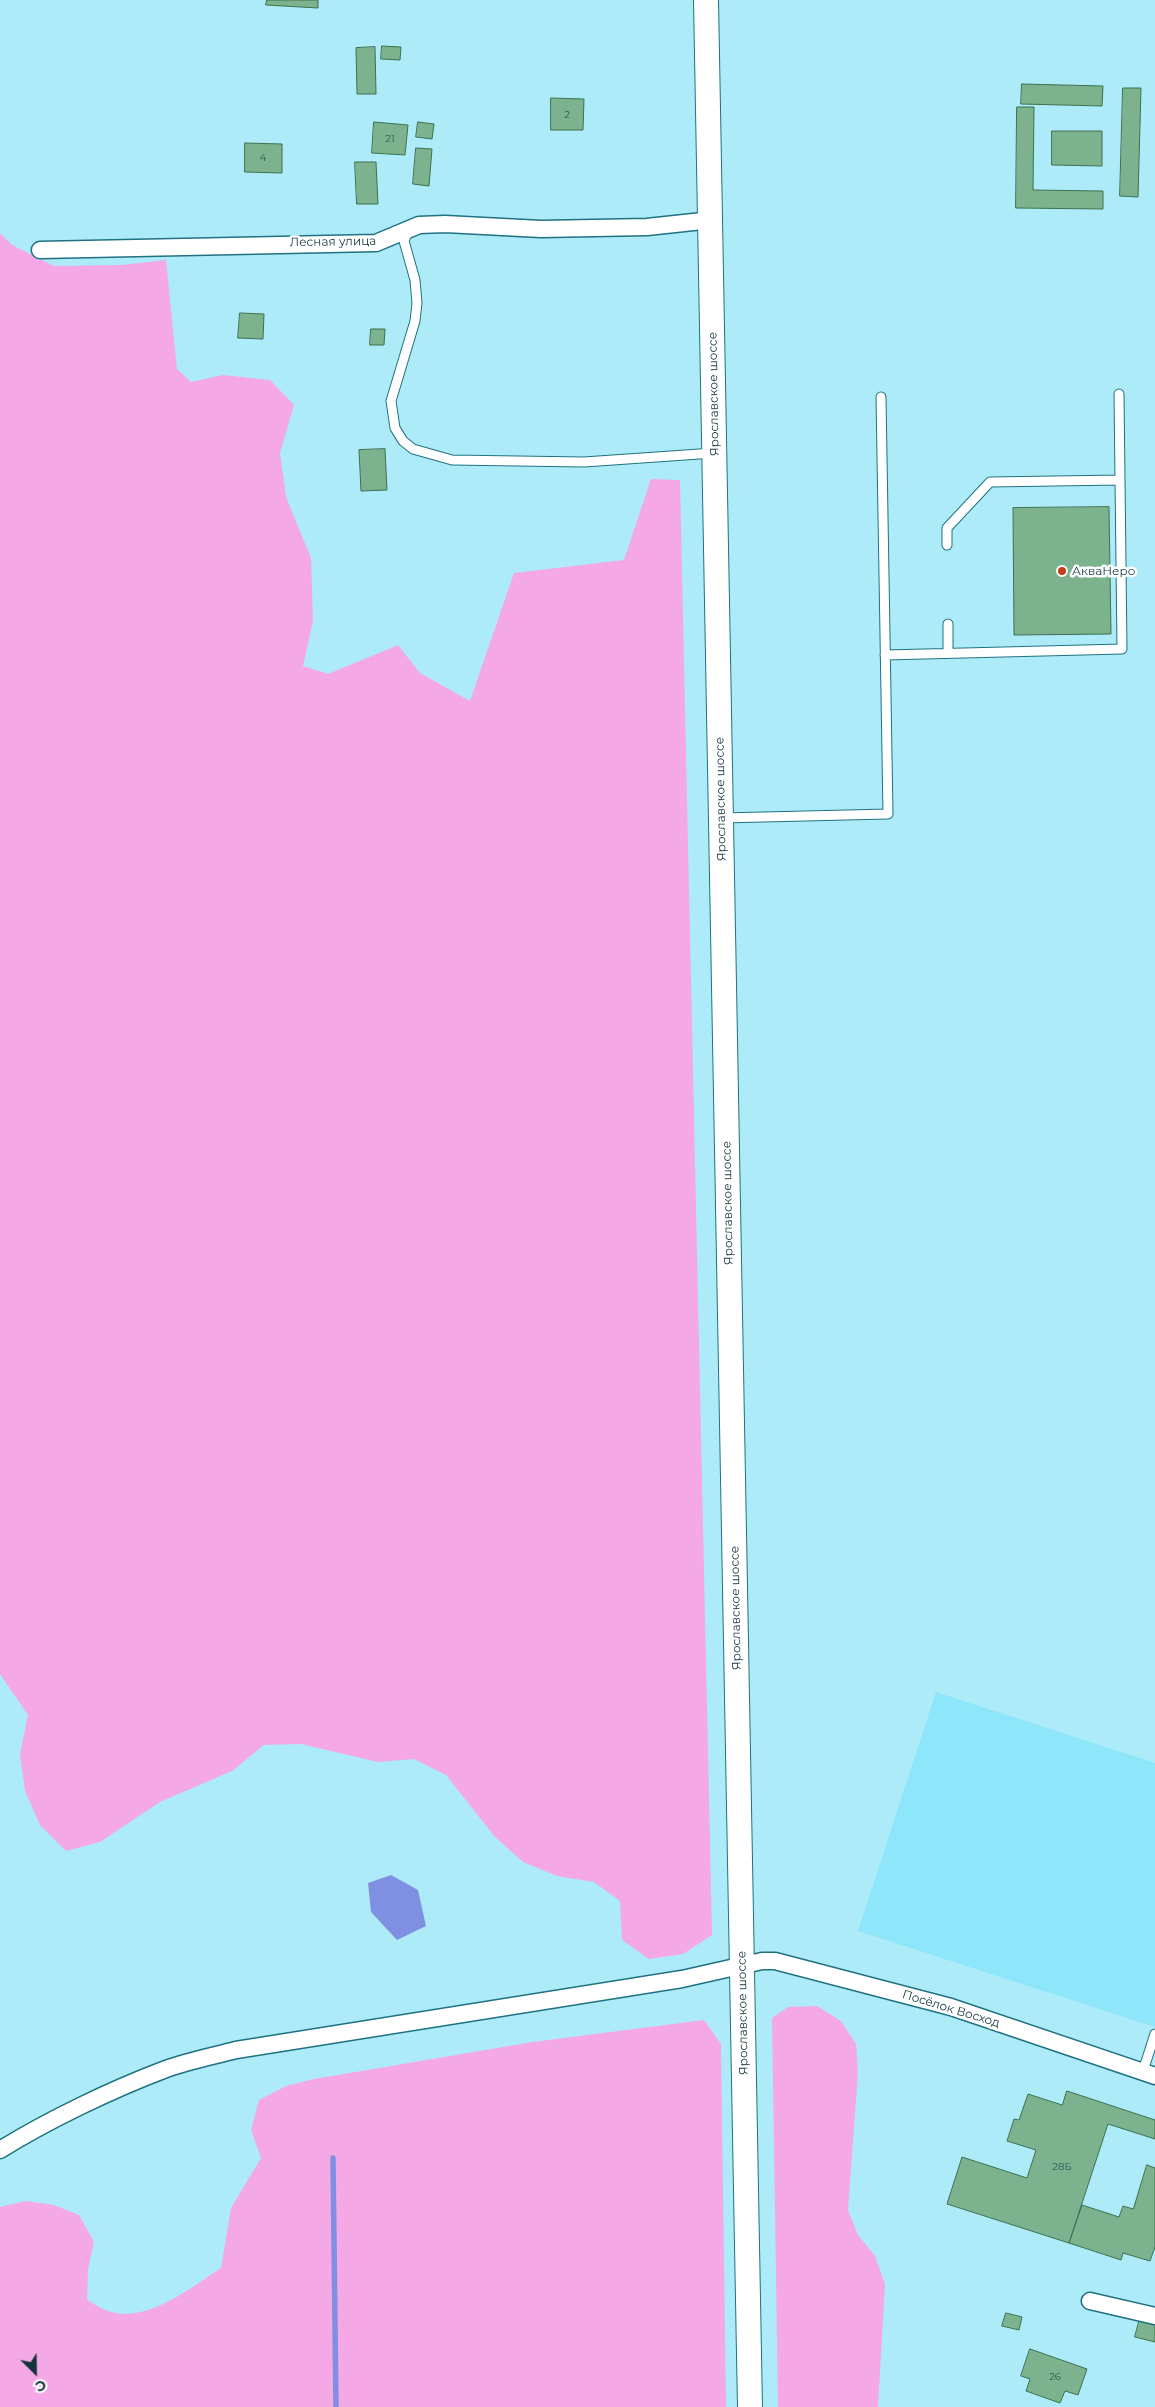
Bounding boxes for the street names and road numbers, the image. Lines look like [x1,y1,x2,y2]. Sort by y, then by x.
street label: Лесная улица [290,234,376,250]
street label: Ярославское шоссе [706,332,722,456]
street label: Ярославское шоссе [713,737,729,861]
street label: Ярославское шоссе [720,1141,736,1265]
street label: Ярославское шоссе [728,1546,744,1670]
street label: Ярославское шоссе [735,1951,751,2075]
street label: Посёлок Восход [900,1987,1002,2031]

